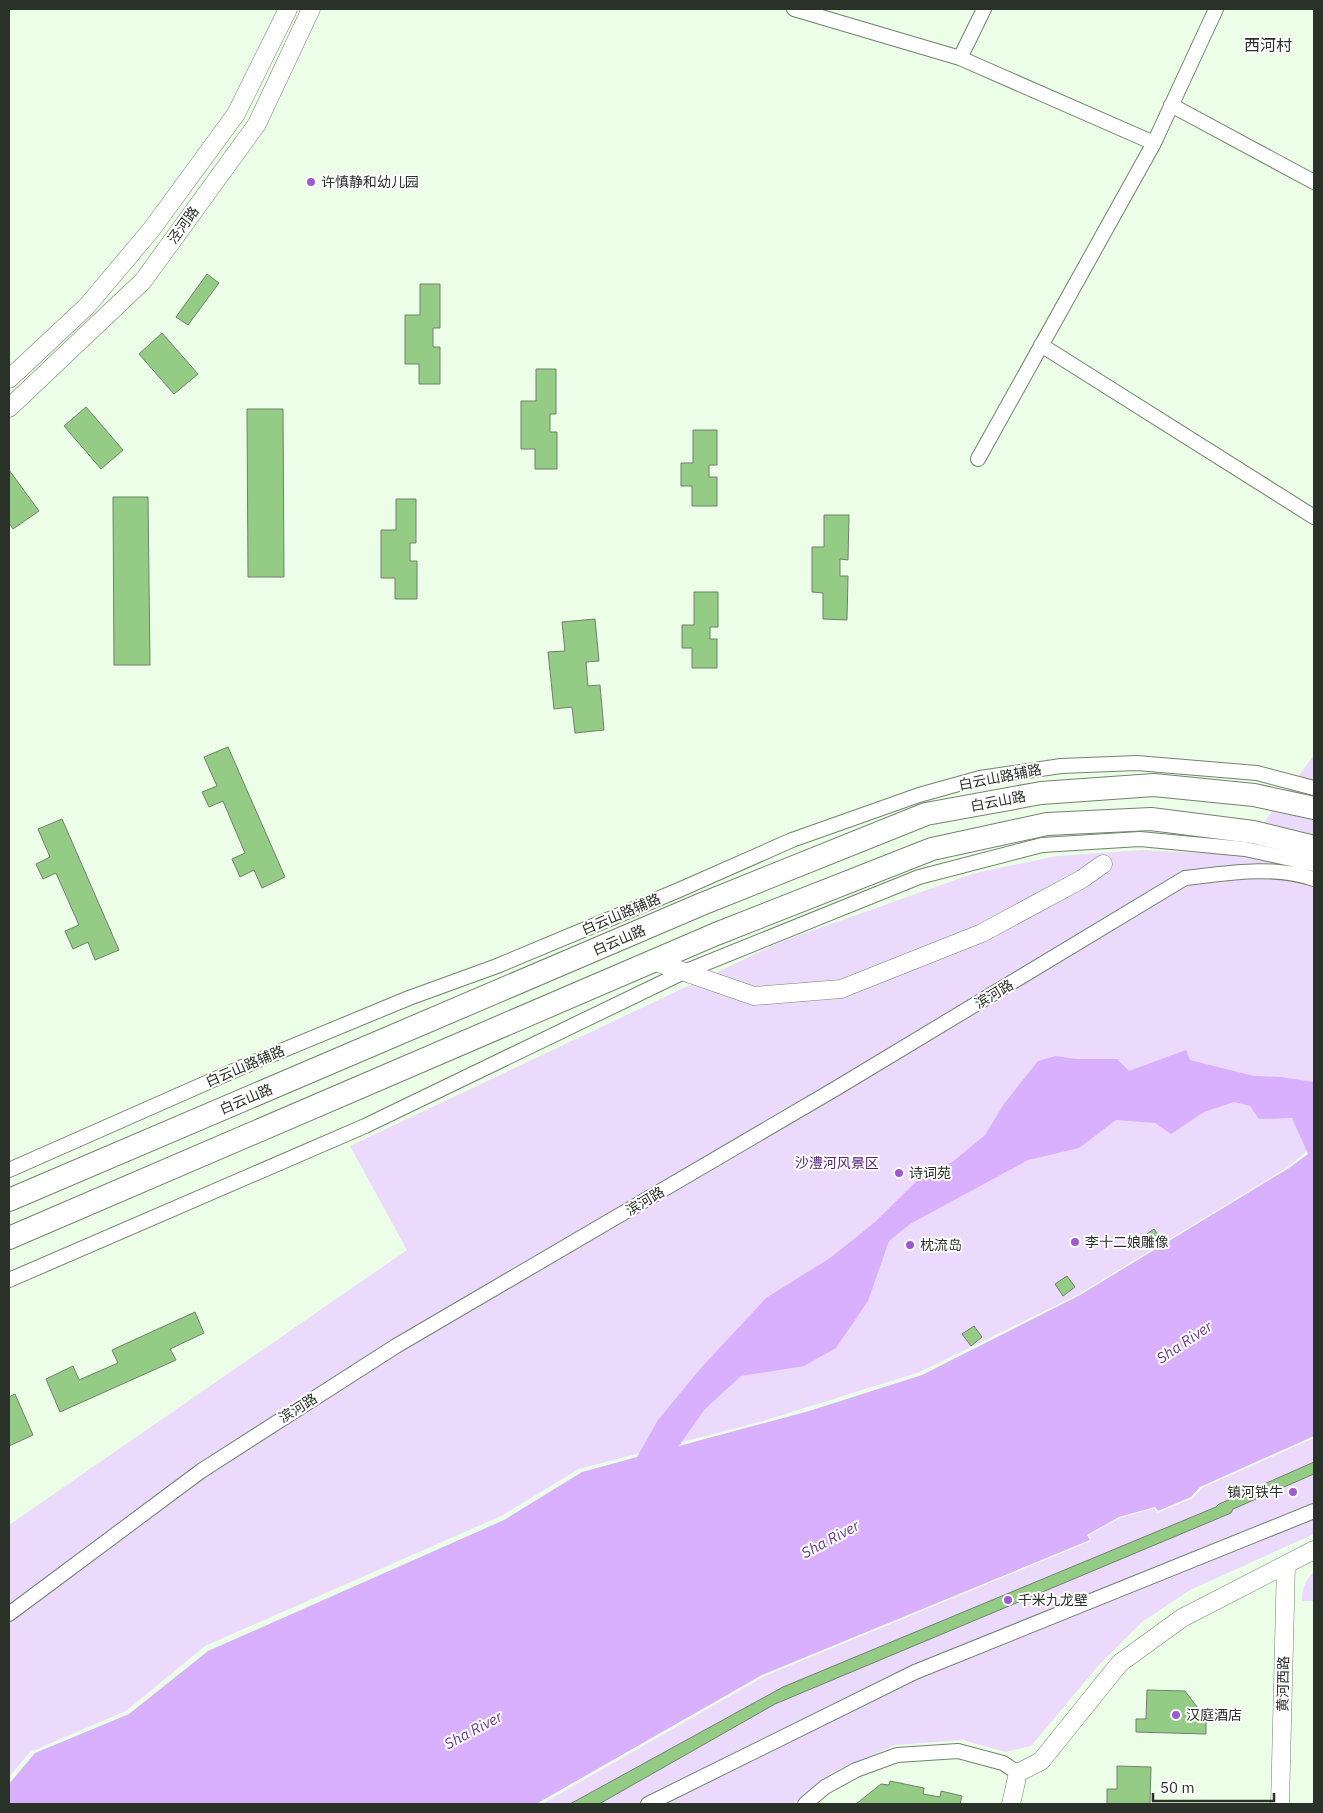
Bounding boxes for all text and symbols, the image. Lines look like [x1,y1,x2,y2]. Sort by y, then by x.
district label: 西河村 [1244,35,1292,55]
place label: 许慎静和幼儿园 [321,173,419,191]
marker: 许慎静和幼儿园 [305,176,317,188]
street label: 泾河路 [163,203,203,247]
street label: 白云山路辅路 [957,760,1043,794]
street label: 白云山路 [969,787,1027,815]
street label: 白云山路辅路 [579,889,663,939]
street label: 白云山路 [590,921,648,959]
street label: 滨河路 [971,975,1017,1013]
street label: 白云山路辅路 [203,1041,287,1091]
street label: 白云山路 [217,1080,275,1118]
park label: 沙澧河风景区 [795,1154,879,1172]
place label: 诗词苑 [909,1164,951,1182]
marker: 诗词苑 [893,1167,905,1179]
street label: 滨河路 [622,1182,668,1220]
place label: 李十二娘雕像 [1085,1233,1169,1251]
place label: 枕流岛 [920,1236,962,1254]
marker: 李十二娘雕像 [1069,1236,1081,1248]
marker: 枕流岛 [904,1239,916,1251]
water label: Sha River [1153,1316,1216,1367]
street label: 滨河路 [275,1389,321,1427]
place label: 镇河铁牛 [1227,1483,1283,1501]
marker: 镇河铁牛 [1287,1486,1299,1498]
water label: Sha River [798,1516,863,1562]
place label: 千米九龙壁 [1018,1591,1088,1609]
marker: 千米九龙壁 [1002,1594,1014,1606]
street label: 黄河西路 [1274,1656,1292,1712]
place label: 汉庭酒店 [1186,1706,1242,1724]
water label: Sha River [441,1707,506,1753]
marker: 汉庭酒店 [1170,1709,1182,1721]
scale bar [1153,1770,1274,1802]
text: 50 m [1160,1778,1195,1797]

